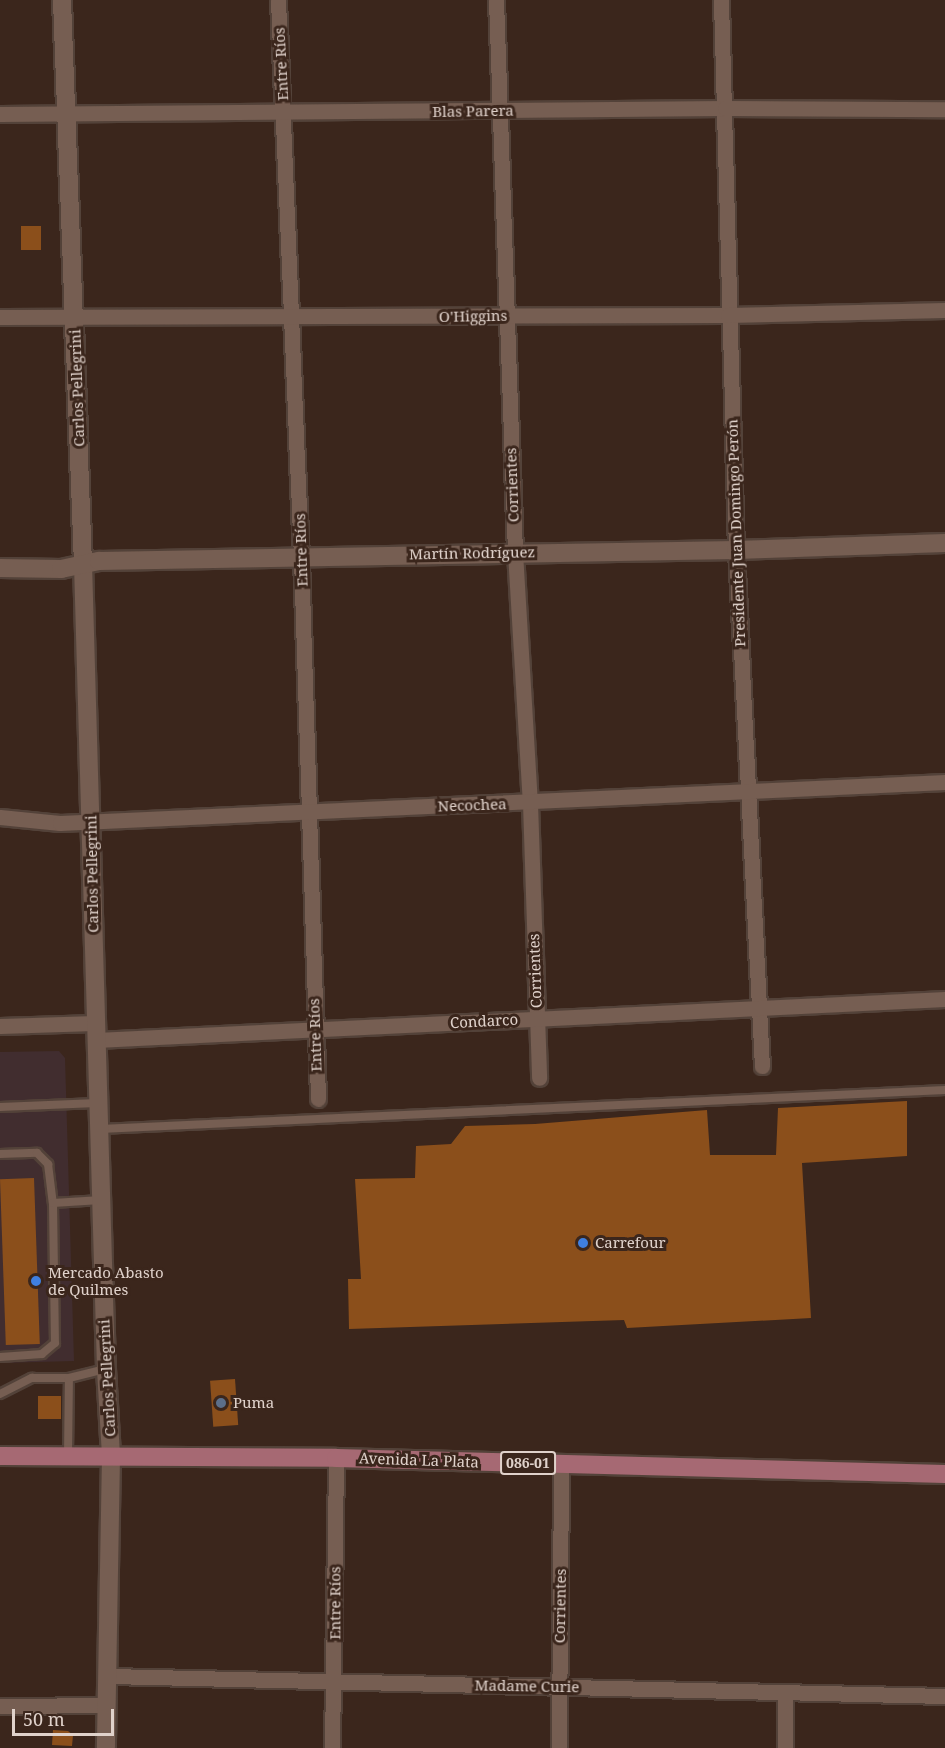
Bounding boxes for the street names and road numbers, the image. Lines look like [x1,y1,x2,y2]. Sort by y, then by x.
street label: Entre Ríos [270,27,292,101]
street label: Blas Parera [432,101,514,121]
street label: O'Higgins [439,306,507,326]
street label: Carlos Pellegrini [66,329,88,447]
street label: Presidente Juan Domingo Perón [723,419,749,647]
street label: Corrientes [502,447,522,523]
street label: Entre Ríos [291,513,311,587]
street label: Martín Rodríguez [409,543,535,563]
street label: Necochea [437,795,507,815]
street label: Carlos Pellegrini [82,815,102,933]
street label: Corrientes [525,933,545,1009]
street label: Entre Ríos [305,998,325,1072]
street label: Condarco [449,1010,519,1032]
street label: Carlos Pellegrini [95,1319,119,1437]
street label: Avenida La Plata [359,1449,479,1471]
road number: 086-01 [500,1452,556,1474]
street label: Entre Ríos [326,1566,344,1640]
street label: Corrientes [550,1569,570,1643]
street label: Madame Curie [474,1676,580,1696]

